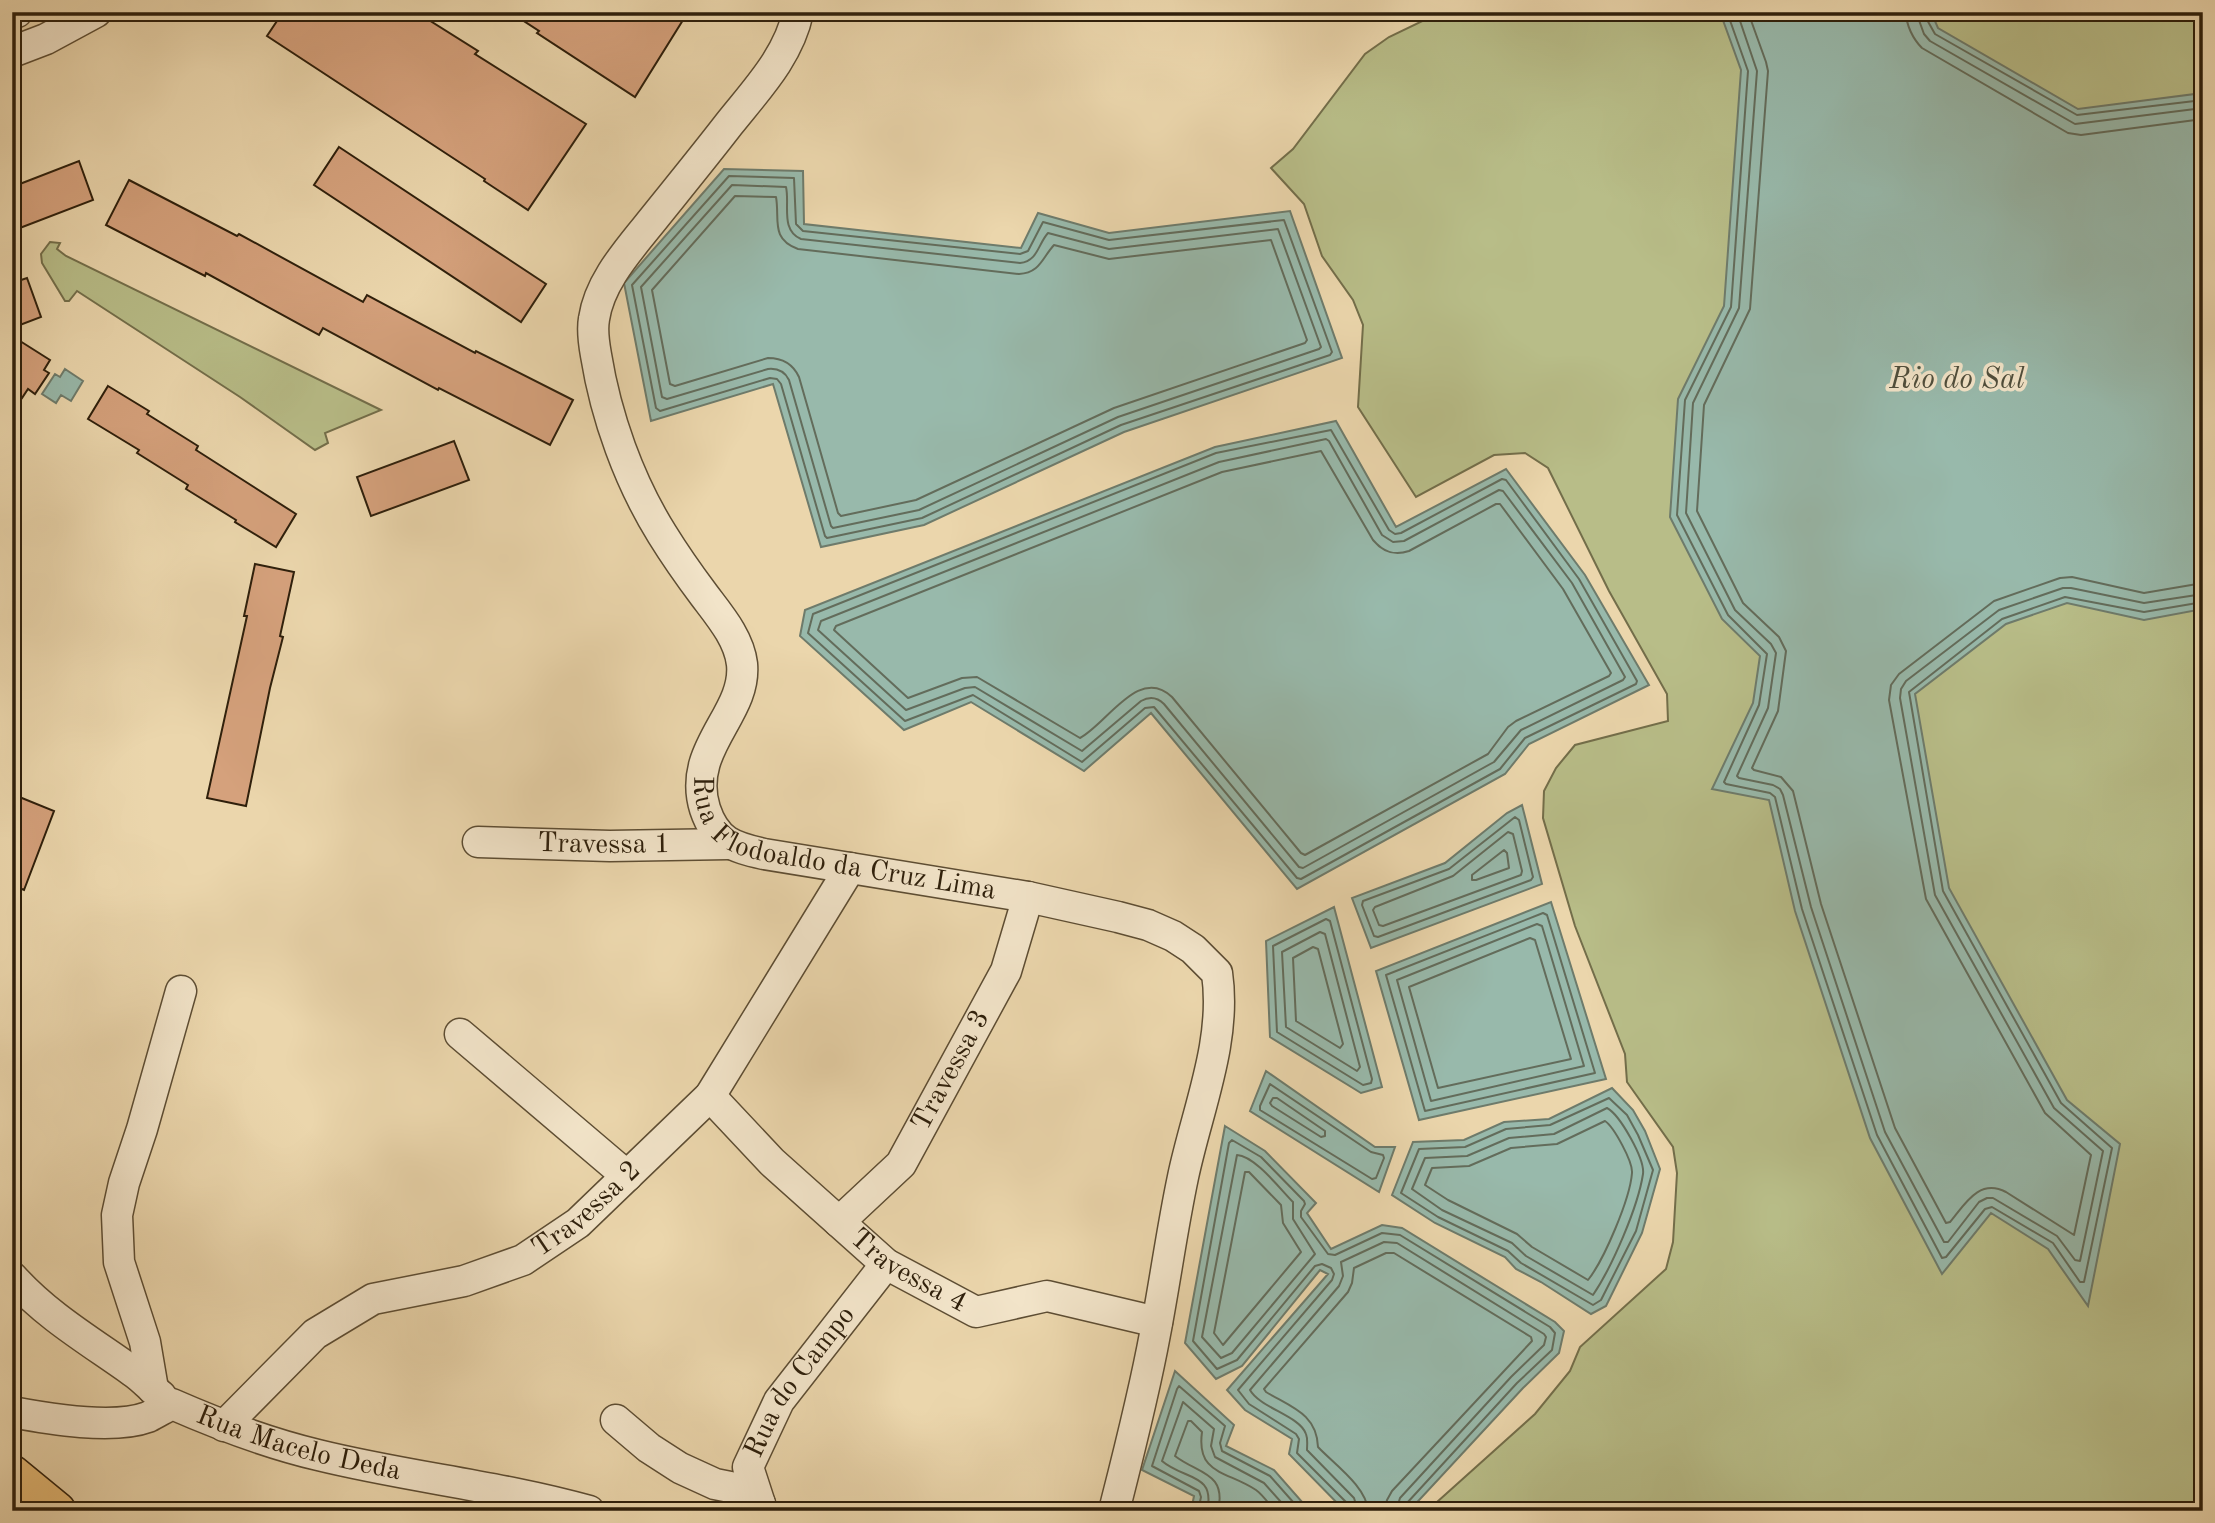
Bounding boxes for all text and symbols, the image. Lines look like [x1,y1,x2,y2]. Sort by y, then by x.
water label: Rio do Sal [1888,365,2025,395]
street label: Rua Flodoaldo da Cruz Lima [687,776,998,906]
street label: Travessa 1 [537,830,671,860]
street label: Travessa 3 [908,1006,996,1136]
street label: Travessa 2 [528,1156,647,1263]
street label: Travessa 4 [844,1224,971,1318]
street label: Rua do Campo [740,1302,861,1462]
street label: Rua Macelo Deda [192,1402,403,1486]

